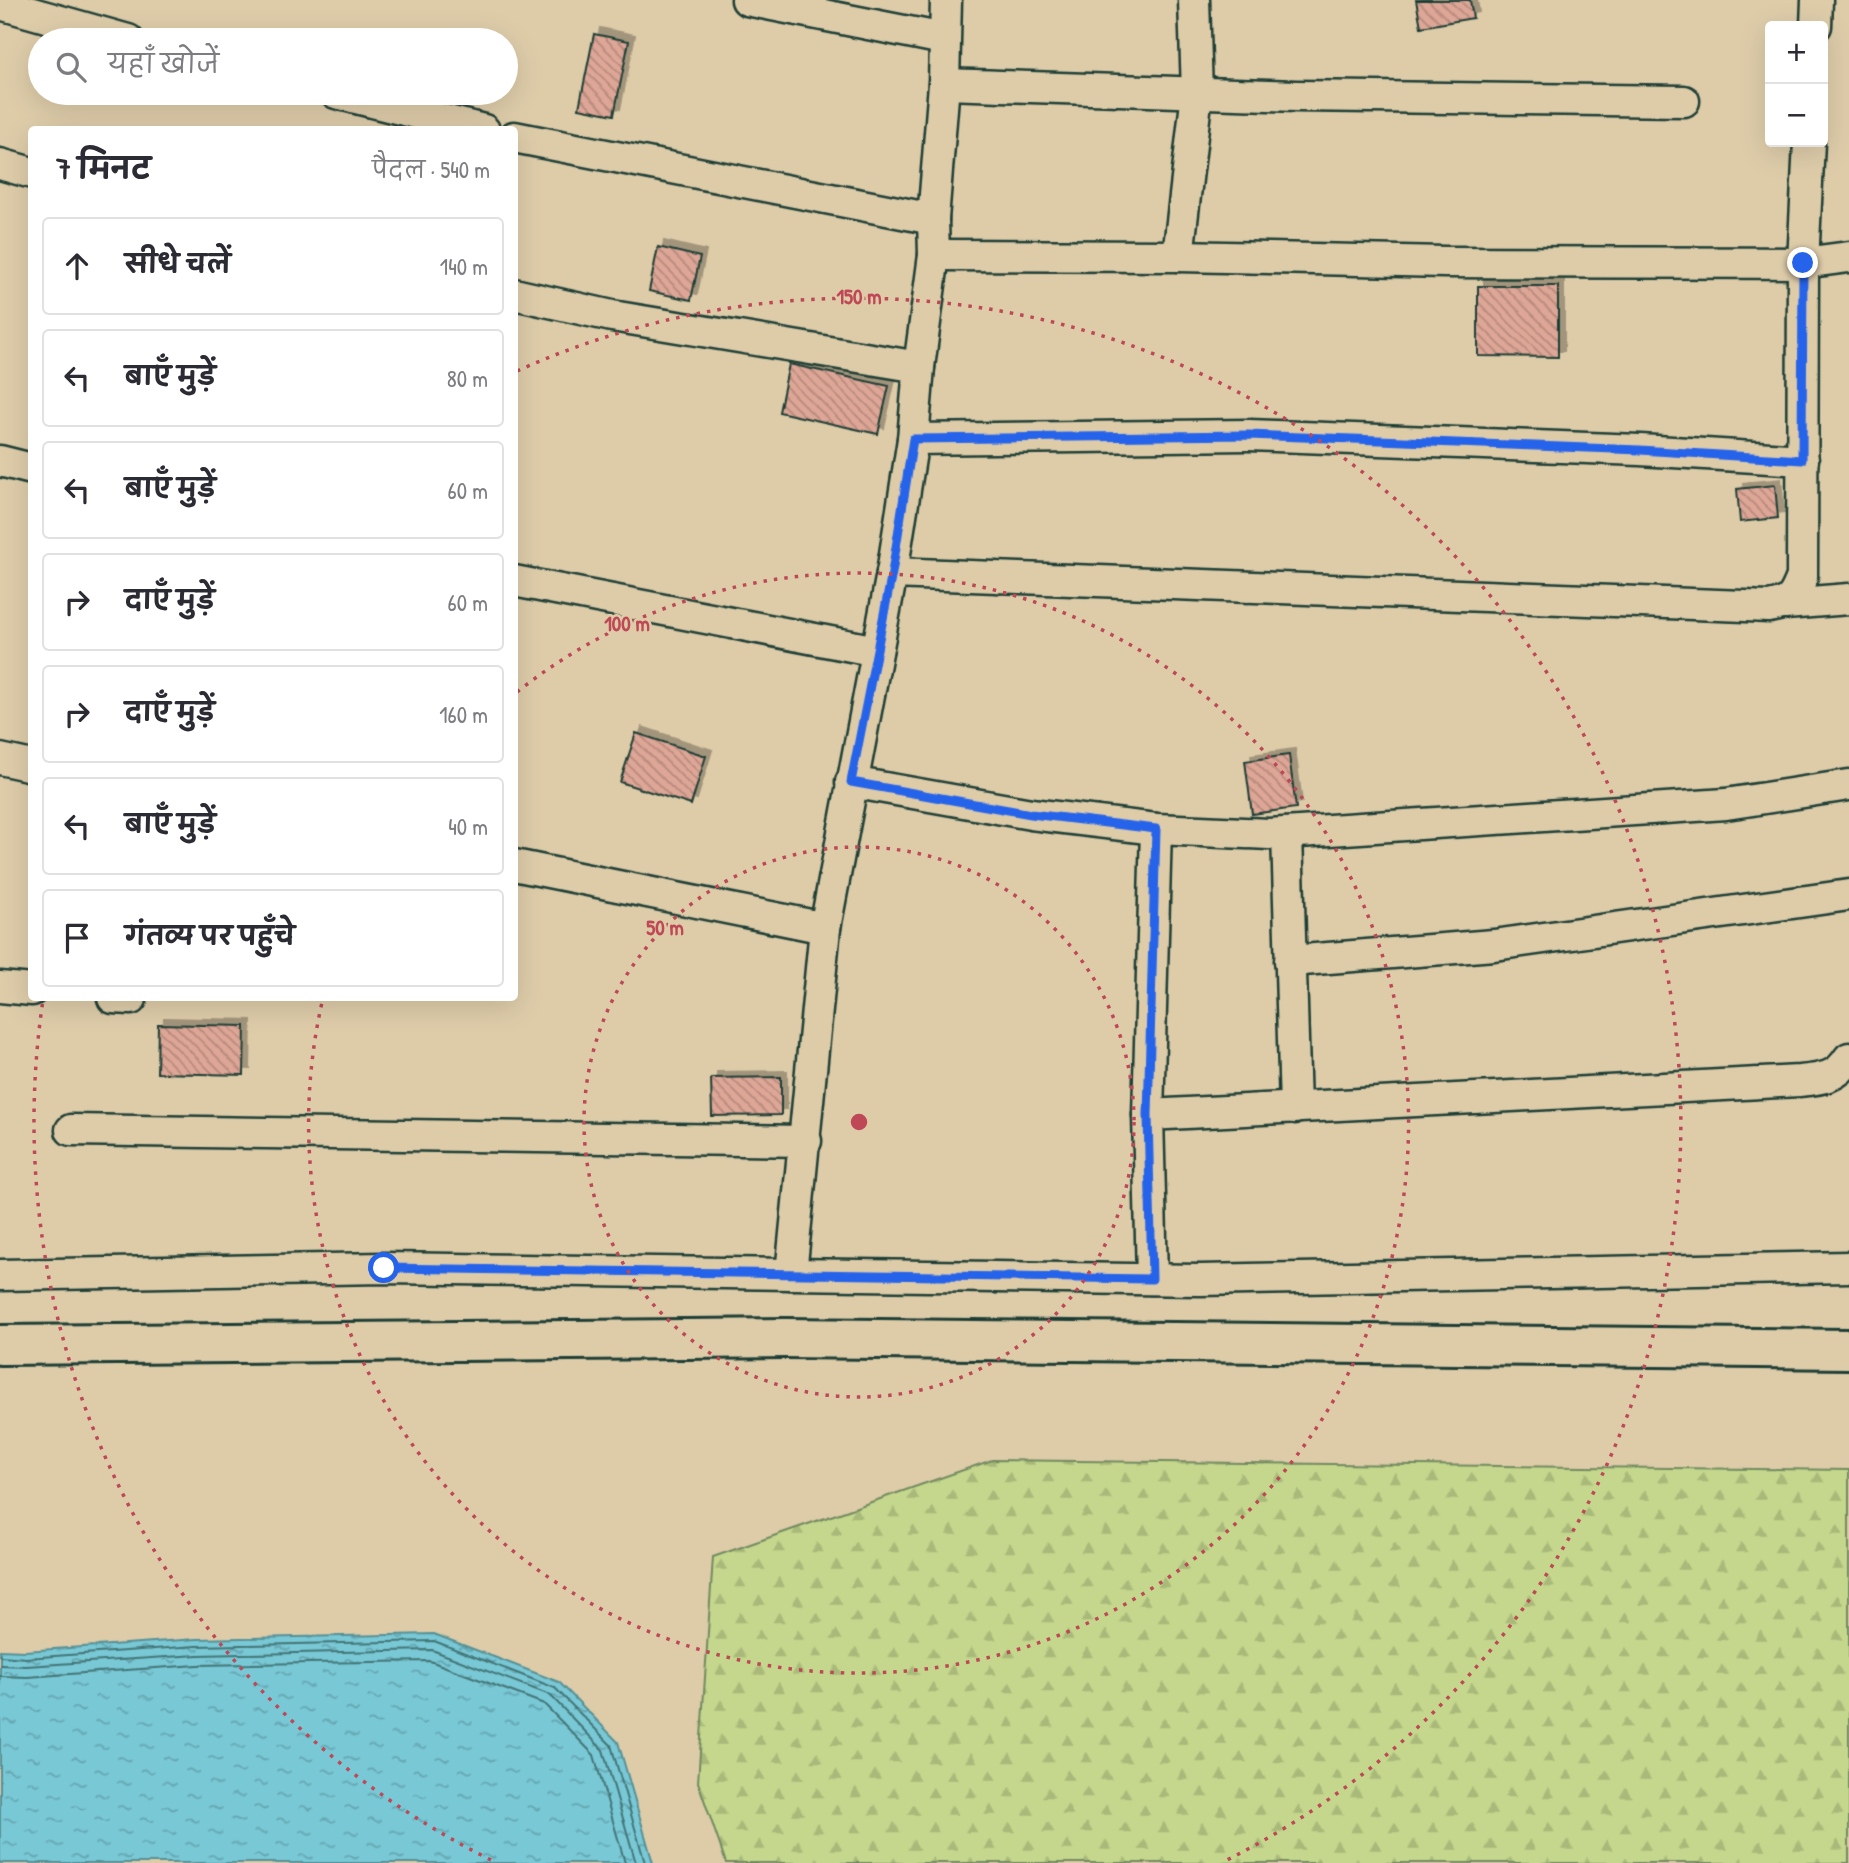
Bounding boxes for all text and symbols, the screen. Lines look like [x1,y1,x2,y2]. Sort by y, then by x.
map controls [1765,21,1828,147]
button: + [1765,21,1828,84]
search box [28,28,518,105]
text: यहाँ खोजें [108,46,219,81]
icon: search [52,48,90,86]
button: − [1765,84,1828,147]
text: 7 मिनट [56,148,151,188]
text: पैदल · 540 m [372,154,490,185]
text: सीधे चलें [125,246,231,281]
icon: ahead [58,247,96,285]
route end [1787,247,1818,278]
text: 140 m [440,251,488,282]
text: 150 m [836,282,882,311]
text: बाएँ मुड़ें [125,358,216,393]
icon: left [58,359,96,397]
text: 80 m [447,363,488,394]
text: बाएँ मुड़ें [125,470,216,505]
icon: left [58,471,96,509]
text: 60 m [448,475,488,506]
text: दाएँ मुड़ें [125,582,215,617]
icon: right [58,583,96,621]
text: 60 m [448,587,488,618]
text: 100 m [604,609,650,638]
text: दाएँ मुड़ें [125,694,215,729]
icon: right [58,695,96,733]
text: 160 m [439,699,488,730]
text: बाएँ मुड़ें [125,806,216,841]
icon: left [58,807,96,845]
text: 40 m [448,811,488,842]
text: 50 m [646,913,684,942]
text: गंतव्य पर पहुँचे [125,918,295,953]
icon: arrive [58,919,96,957]
centre of rings [847,1110,871,1134]
route start [368,1252,399,1283]

